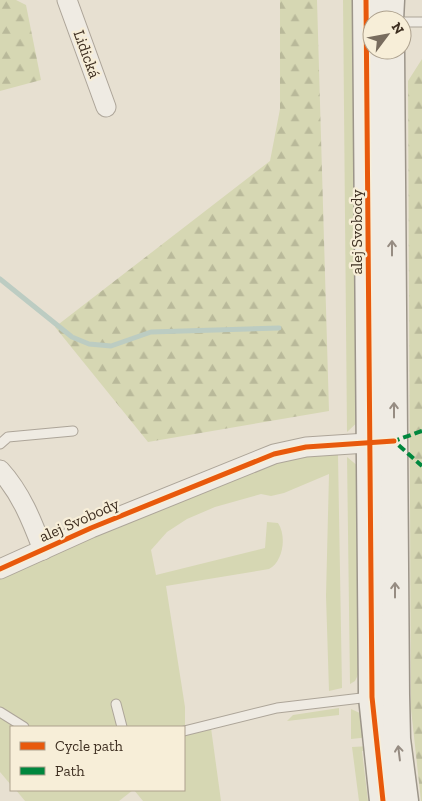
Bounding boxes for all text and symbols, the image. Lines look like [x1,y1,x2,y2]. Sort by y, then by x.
north arrow [362,10,412,60]
text: N [388,19,408,38]
street label: Lidická [70,27,105,81]
street label: alej Svobody [347,189,366,275]
one-way arrow [387,240,397,256]
one-way arrow [389,403,398,419]
street label: alej Svobody [36,494,123,546]
one-way arrow [390,583,400,599]
legend [10,726,185,791]
text: Cycle path [55,737,124,755]
one-way arrow [394,745,404,761]
text: Path [55,762,85,780]

